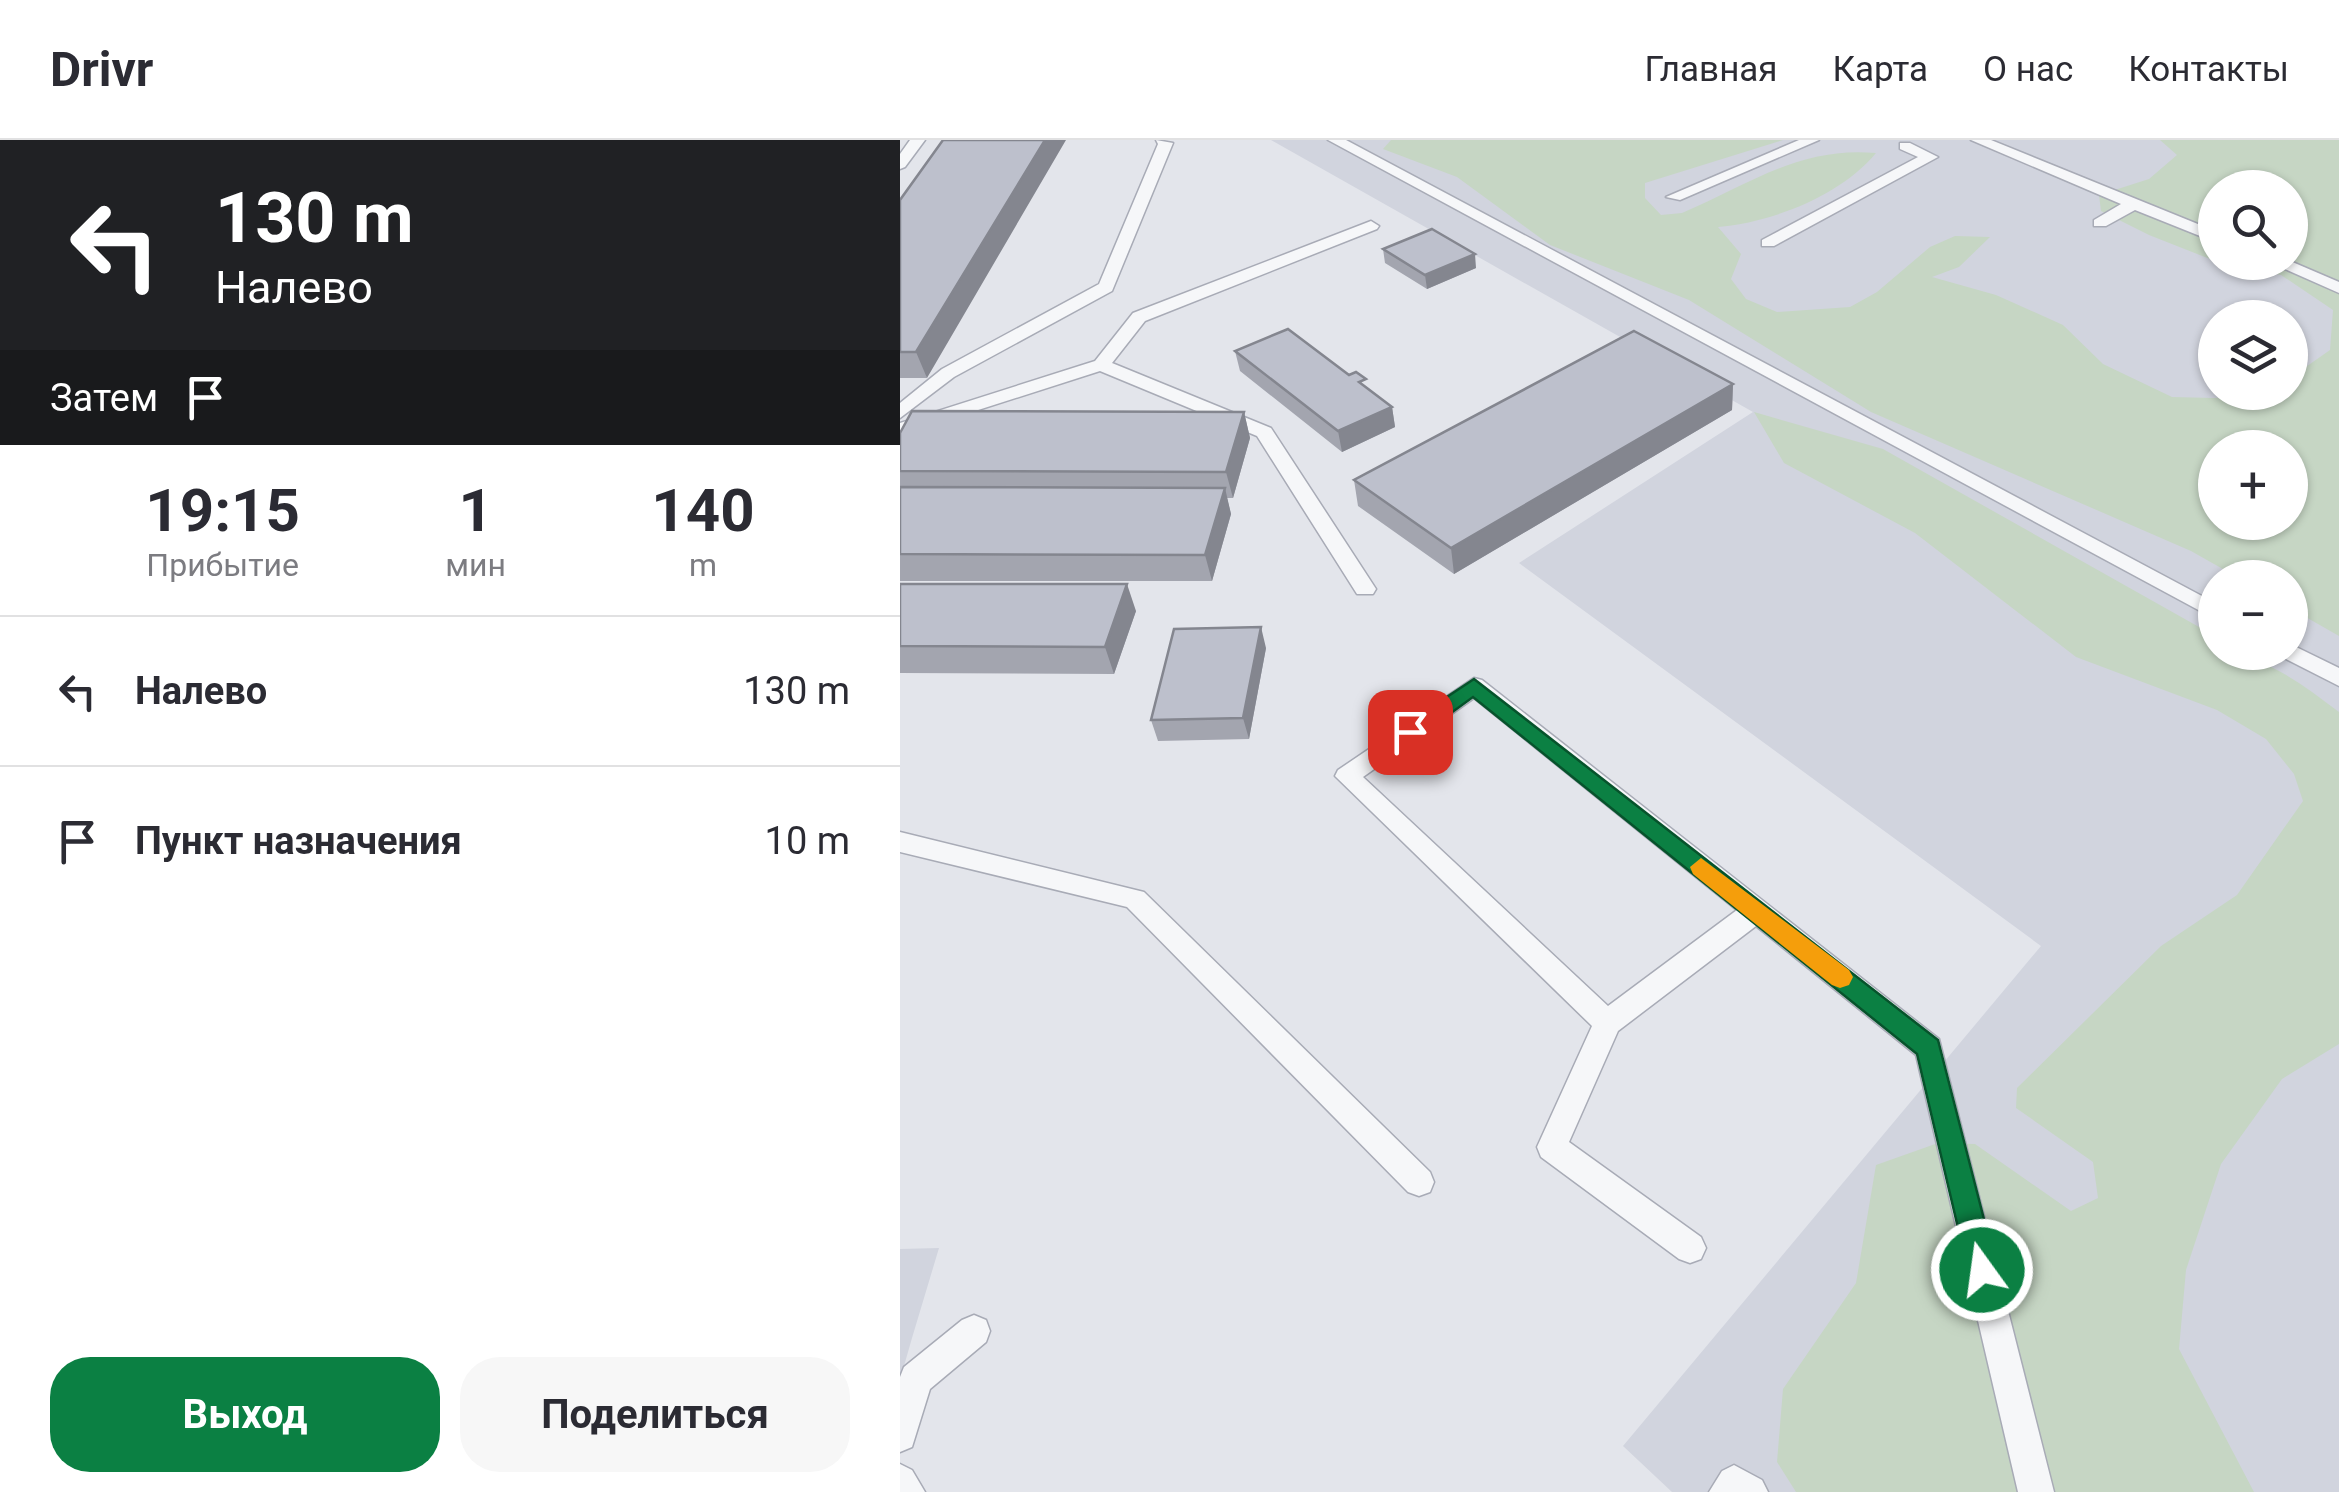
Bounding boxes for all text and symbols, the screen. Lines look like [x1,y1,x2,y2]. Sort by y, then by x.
text: Drivr [50,41,153,98]
text: Главная [1645,49,1778,90]
text: Карта [1833,49,1928,90]
text: О нас [1983,49,2073,90]
text: Контакты [2128,49,2289,90]
map controls [2198,170,2308,670]
button: search [2198,170,2308,280]
text: 130 m [215,177,414,259]
icon: left [50,180,180,310]
text: Налево [215,261,373,314]
button: layers [2198,300,2308,410]
icon: arrive [178,370,233,425]
text: Затем [50,376,158,420]
button: + [2198,430,2308,540]
text: 19:15 [145,475,300,546]
text: 1 [458,475,493,546]
text: 140 [651,475,755,546]
text: Прибытие [146,546,299,584]
text: мин [445,546,506,584]
text: m [689,546,717,584]
button: − [2198,560,2308,670]
icon: left [50,664,105,719]
text: Налево [135,669,267,713]
text: 130 m [743,669,850,713]
pin [1368,690,1453,775]
icon: arrive [1383,705,1438,760]
icon: arrive [50,814,105,869]
text: Пункт назначения [135,819,462,863]
text: 10 m [765,819,850,863]
position arrow [1930,1218,2034,1322]
button: Выход [50,1357,440,1472]
button: Поделиться [460,1357,850,1472]

